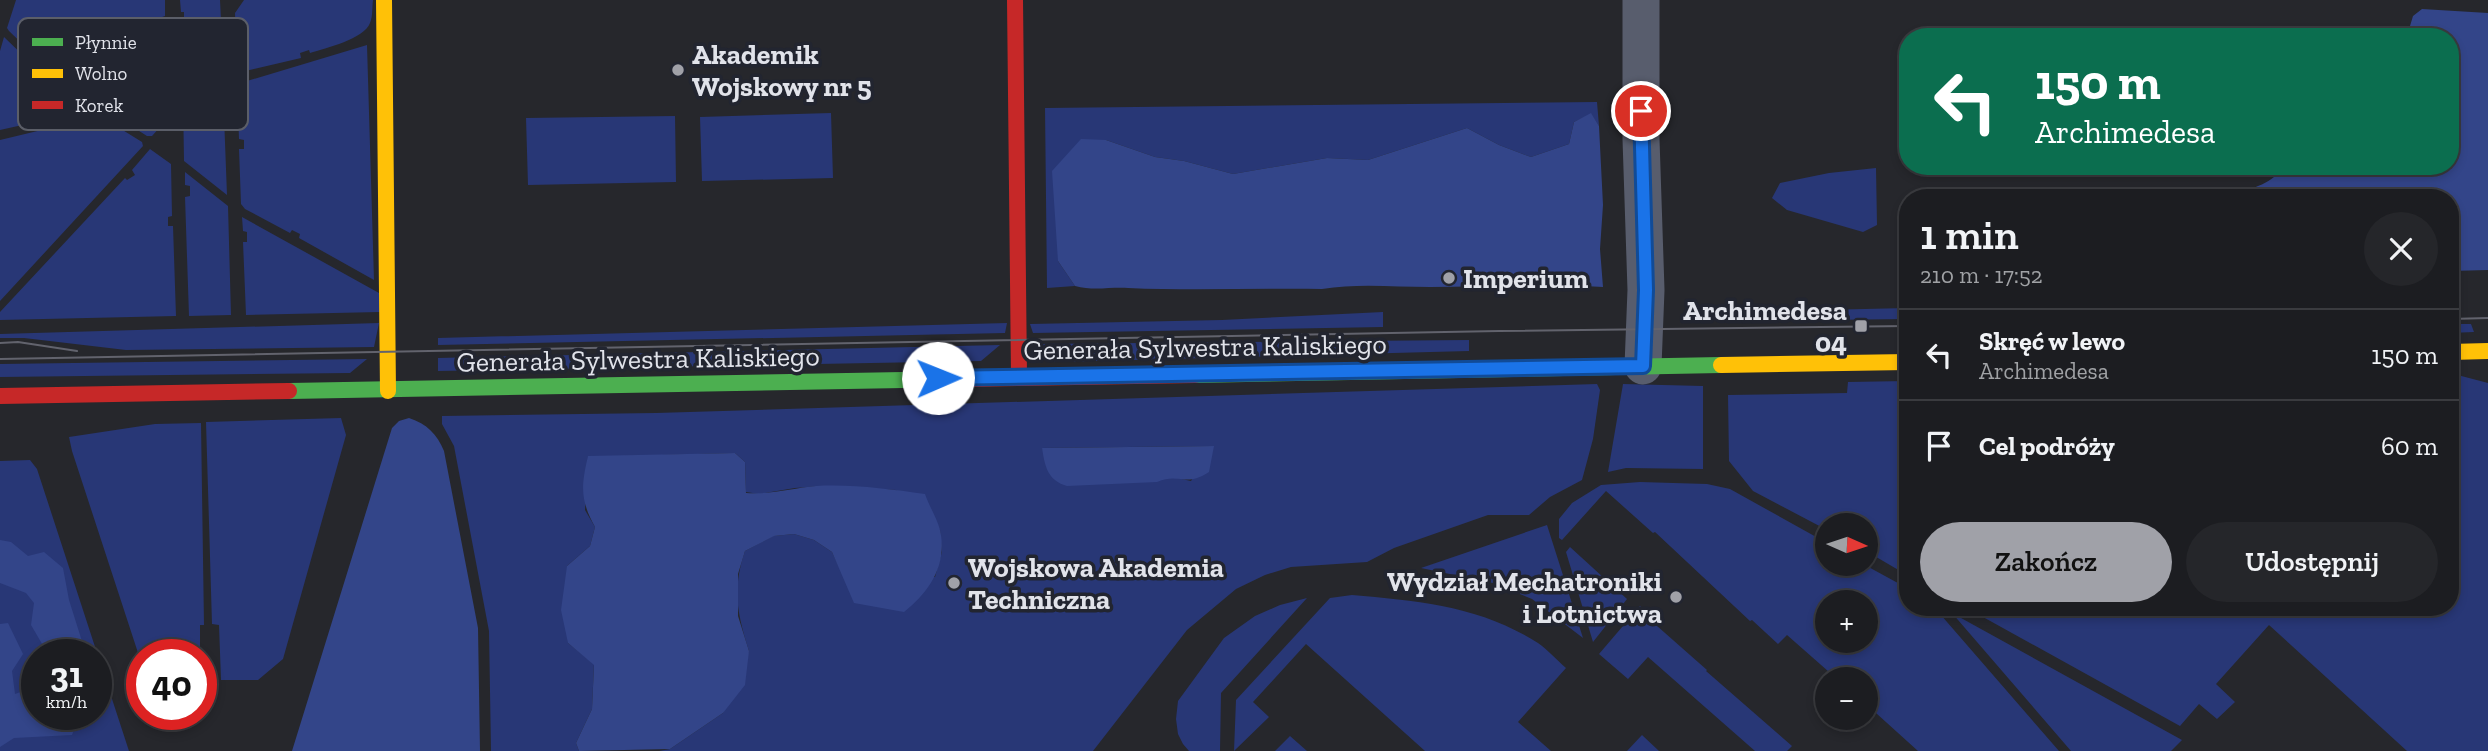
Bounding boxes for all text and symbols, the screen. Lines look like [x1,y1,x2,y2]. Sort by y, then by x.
legend [18,18,248,130]
text: Płynnie [75,31,137,54]
place label: Akademik Wojskowy nr 5 [692,38,872,103]
text: 150 m [2035,53,2161,112]
icon: left [1920,56,2011,147]
text: Wolno [75,62,128,85]
marker: Akademik Wojskowy nr 5 [670,62,686,78]
pin [1611,81,1671,141]
icon: arrive [1622,92,1660,130]
text: Korek [75,94,123,117]
text: Archimedesa [2035,113,2216,151]
text: 1 min [1920,209,2019,260]
button: close [2364,212,2438,286]
text: 210 m · 17:52 [1920,261,2043,289]
place label: Imperium [1463,262,1589,295]
marker: Imperium [1441,270,1457,286]
place label: Archimedesa 04 [1683,294,1847,359]
marker: Archimedesa 04 [1853,318,1869,334]
text: Skręć w lewo [1979,325,2125,357]
street label: Generała Sylwestra Kaliskiego [1023,327,1387,367]
icon: left [1920,336,1958,374]
street label: Generała Sylwestra Kaliskiego [456,339,820,379]
text: 150 m [2371,339,2438,371]
position arrow [901,341,975,415]
text: Archimedesa [1979,357,2109,385]
icon: arrive [1920,427,1958,465]
text: Cel podróży [1979,430,2115,462]
text: 60 m [2381,430,2438,462]
north arrow [1815,513,1878,576]
map controls [1815,513,1878,730]
button: Zakończ [1920,522,2172,602]
button: Udostępnij [2186,522,2438,602]
place label: Wojskowa Akademia Techniczna [968,551,1224,616]
place label: Wydział Mechatroniki i Lotnictwa [1387,565,1662,630]
marker: Wojskowa Akademia Techniczna [946,575,962,591]
marker: Wydział Mechatroniki i Lotnictwa [1668,589,1684,605]
button: + [1815,590,1878,653]
speed limit sign: 40 [126,639,217,730]
text: 31 [50,654,83,696]
button: − [1815,667,1878,730]
text: km/h [46,691,87,713]

